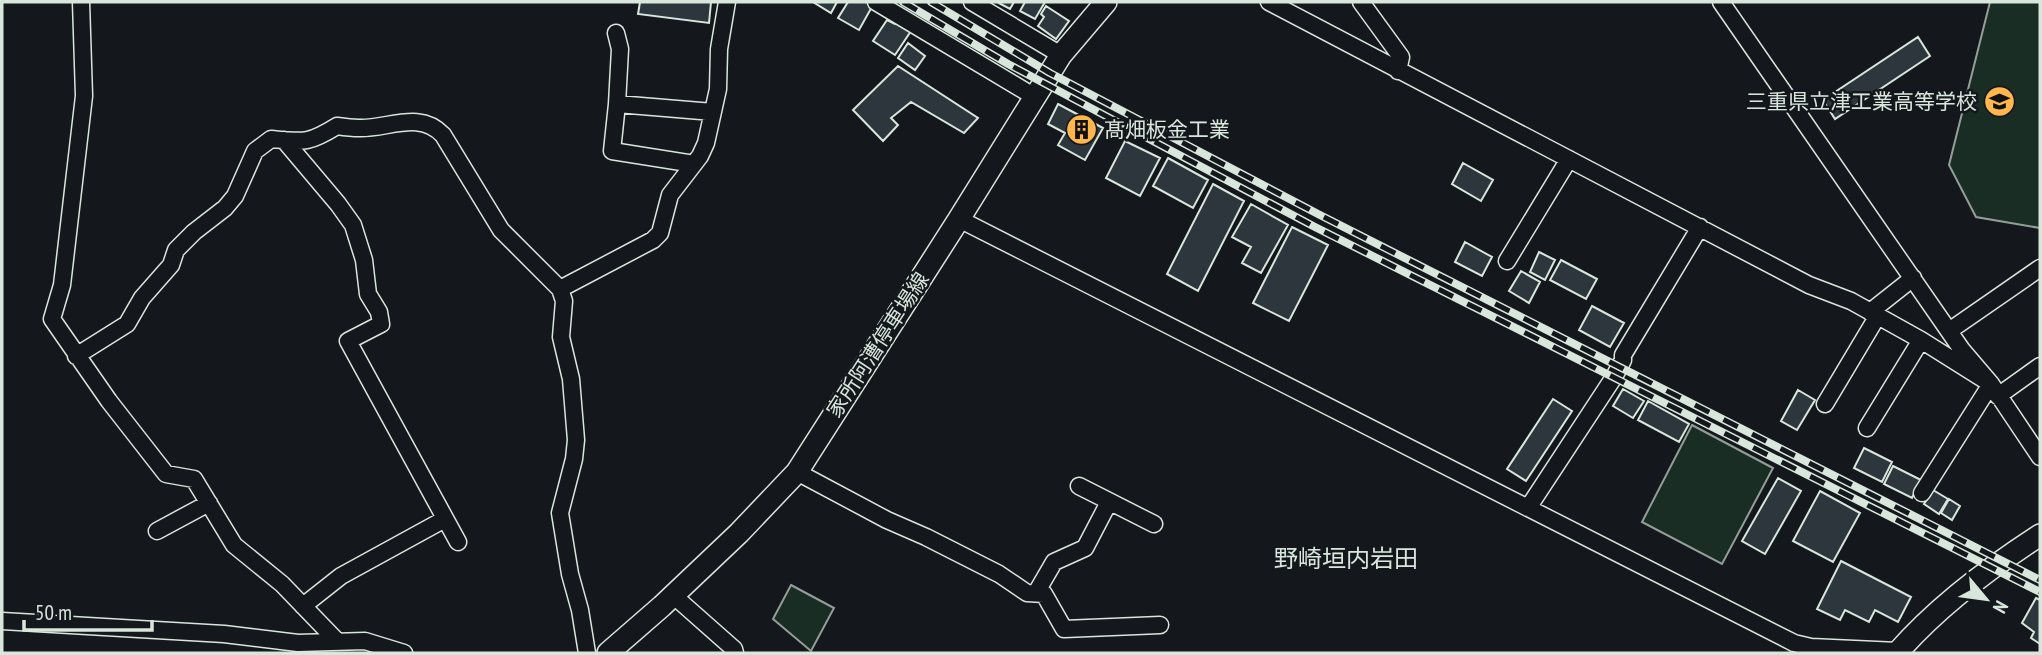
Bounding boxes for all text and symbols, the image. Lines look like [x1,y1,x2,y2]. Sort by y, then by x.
school or university icon: 三重県立津工業高等学校 [1983,85,2017,119]
place label: 三重県立津工業高等学校 [1746,88,1977,115]
building icon: 髙畑板金工業 [1064,113,1098,147]
place label: 髙畑板金工業 [1104,116,1230,143]
street label: 家所阿漕停車場線 [821,267,935,423]
district label: 野崎垣内岩田 [1274,543,1418,574]
north arrow [1951,564,2021,634]
scale bar [24,588,152,632]
text: N [1988,597,2014,618]
text: 50 m [35,599,72,626]

